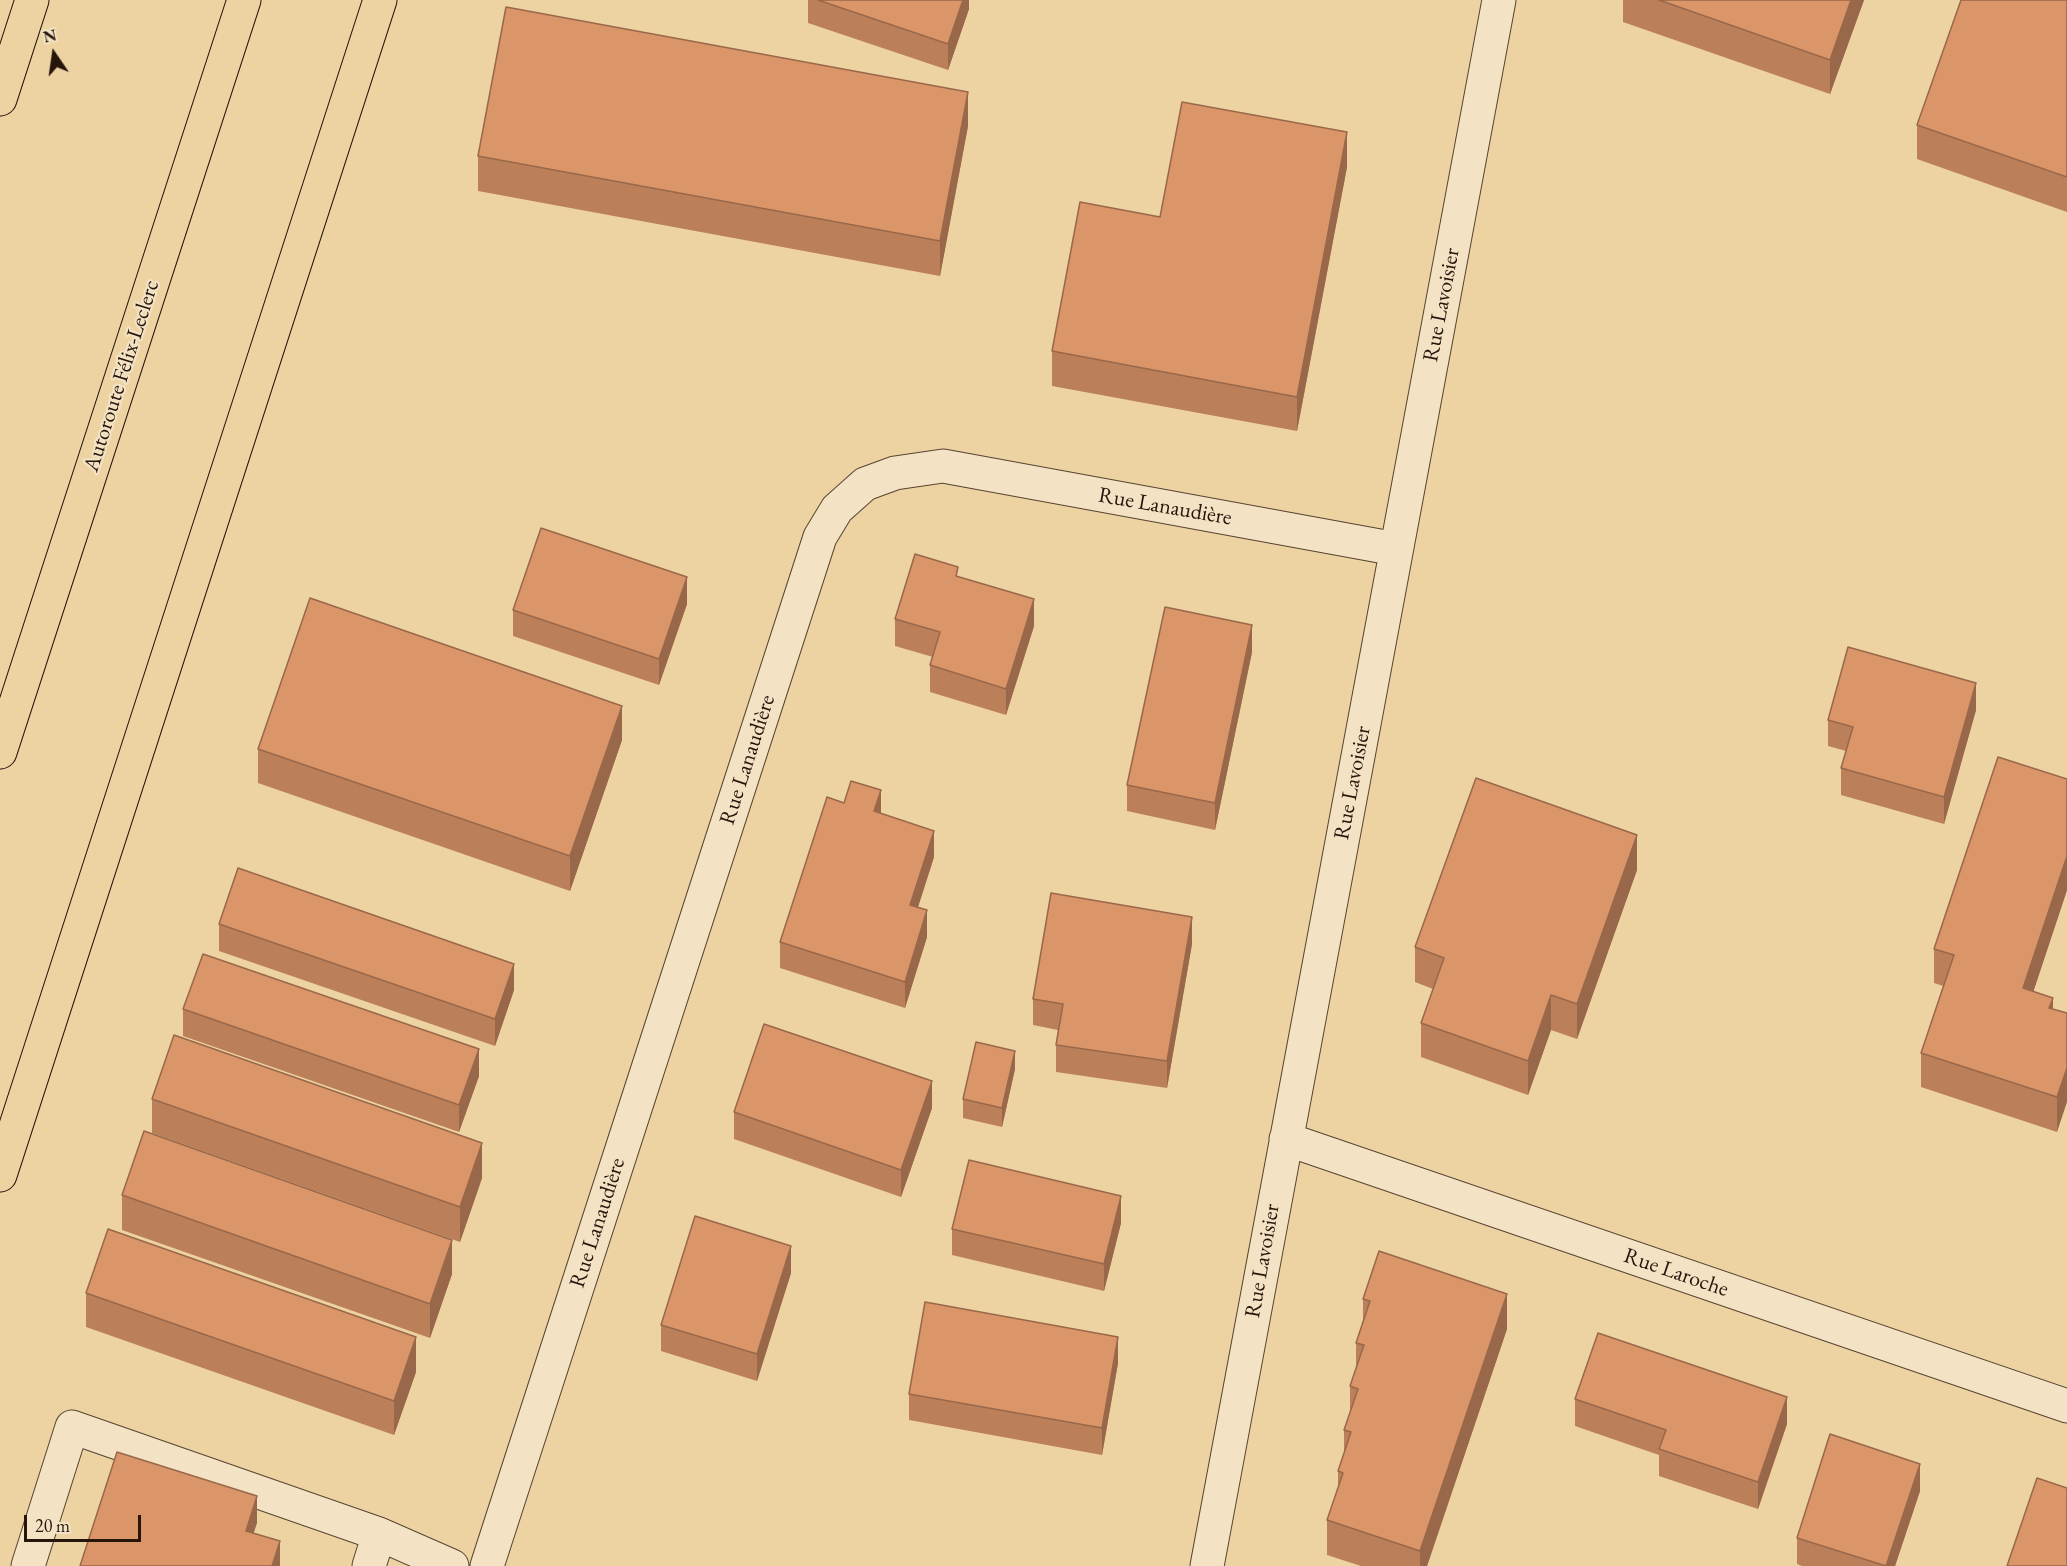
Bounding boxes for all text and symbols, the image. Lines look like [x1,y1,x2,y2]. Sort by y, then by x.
north arrow [24,24,84,84]
text: N [41,24,59,48]
street label: Rue Lavoisier [1418,246,1466,364]
street label: Autoroute Félix-Leclerc [79,277,165,475]
street label: Rue Lanaudière [1096,482,1234,532]
street label: Rue Lanaudière [715,692,781,828]
street label: Rue Lavoisier [1329,724,1377,842]
street label: Rue Lanaudière [565,1155,631,1291]
street label: Rue Lavoisier [1240,1202,1286,1320]
street label: Rue Laroche [1620,1243,1732,1303]
scale bar [27,1503,144,1541]
text: 20 m [35,1514,70,1537]

